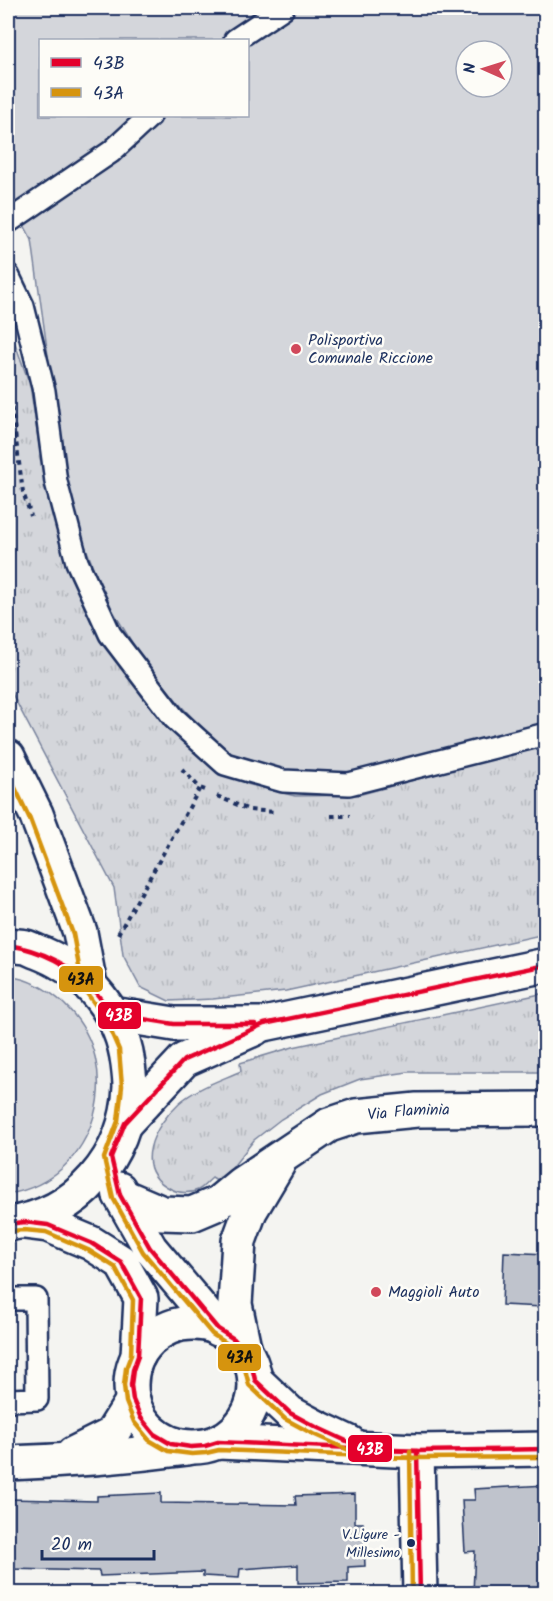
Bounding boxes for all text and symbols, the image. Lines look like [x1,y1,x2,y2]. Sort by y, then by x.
legend [39,39,249,117]
north arrow [454,39,514,99]
text: 43B [93,50,125,79]
text: N [458,63,483,74]
text: 43A [93,80,124,109]
place label: Polisportiva Comunale Riccione [308,328,433,371]
marker: Polisportiva Comunale Riccione [289,342,303,356]
line badge: 43A [58,965,104,993]
text: 43A [67,968,95,993]
line badge: 43B [97,1001,142,1030]
text: 43B [105,1004,133,1029]
street label: Via Flaminia [366,1097,450,1127]
place label: Maggioli Auto [388,1280,479,1305]
marker: Maggioli Auto [369,1285,383,1299]
line badge: 43A [217,1343,262,1372]
text: 43A [226,1346,254,1371]
line badge: 43B [347,1434,393,1463]
text: 43B [356,1438,384,1463]
scale bar [42,1523,154,1561]
place label: V.Ligure - Millesimo [342,1524,400,1564]
text: 20 m [51,1531,92,1560]
marker: V.Ligure - Millesimo [405,1537,417,1549]

